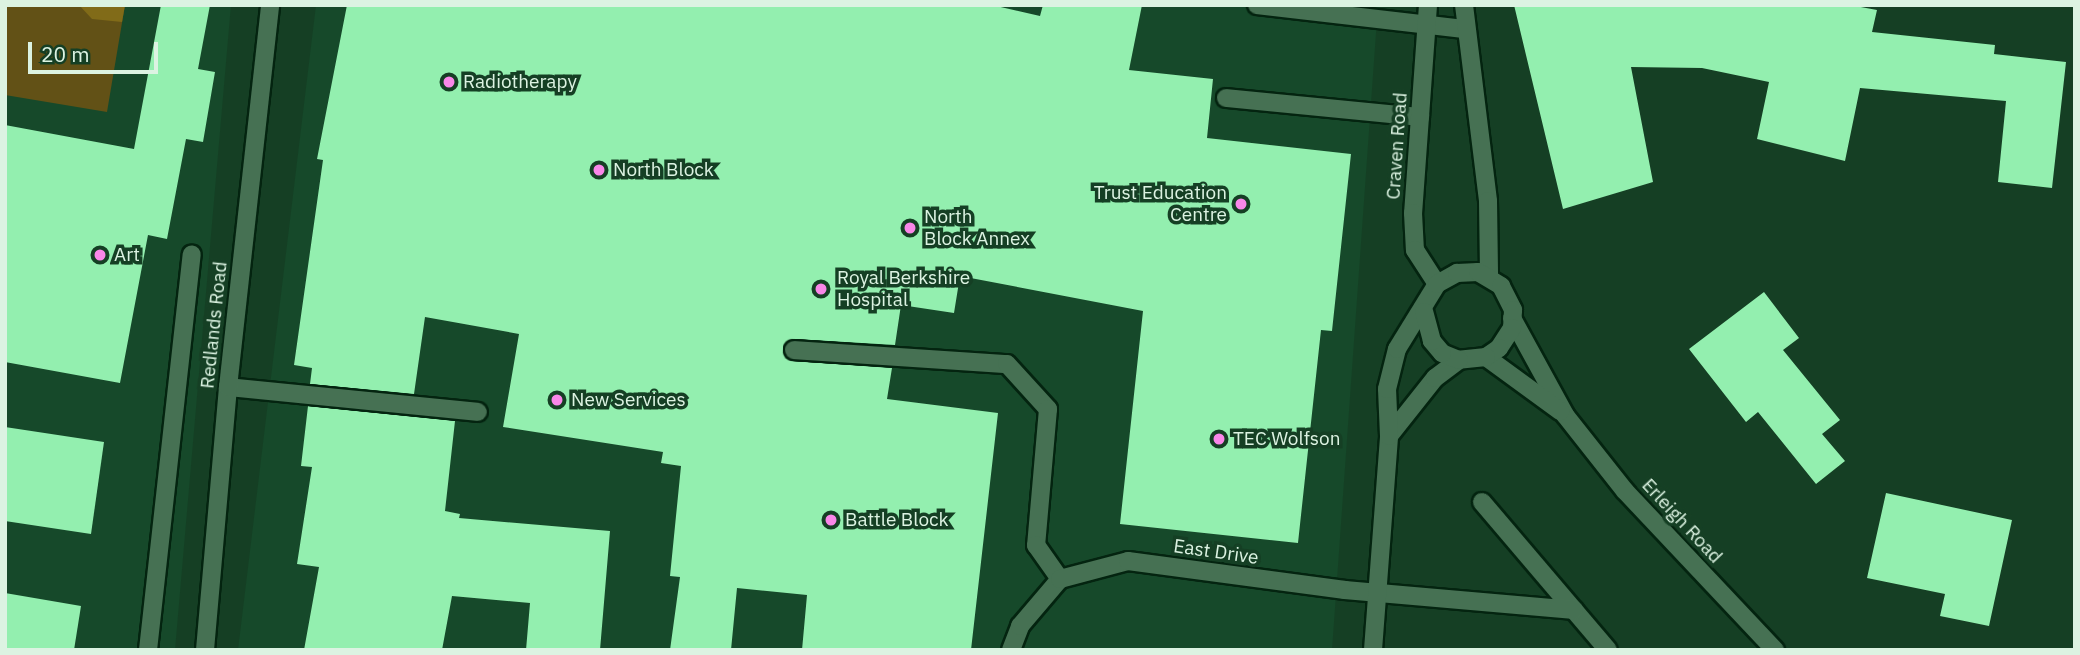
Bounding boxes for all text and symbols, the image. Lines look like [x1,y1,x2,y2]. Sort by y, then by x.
scale bar [32,28,161,72]
text: 20 m [41,40,90,68]
place label: Radiotherapy [463,71,577,93]
marker: Radiotherapy [441,74,457,90]
street label: Craven Road [1382,92,1412,200]
place label: North Block [613,159,714,181]
marker: North Block [591,162,607,178]
place label: Trust Education Centre [1094,182,1227,226]
marker: Trust Education Centre [1233,196,1249,212]
place label: North Block Annex [924,206,1030,250]
marker: North Block Annex [902,220,918,236]
place label: Art [114,244,140,266]
marker: Art [92,247,108,263]
street label: Redlands Road [196,260,232,390]
place label: Royal Berkshire Hospital [837,267,970,311]
marker: Royal Berkshire Hospital [811,279,831,299]
place label: New Services [571,389,686,411]
marker: New Services [549,392,565,408]
place label: TEC Wolfson [1233,428,1341,450]
marker: TEC Wolfson [1211,431,1227,447]
street label: Erleigh Road [1637,474,1727,568]
place label: Battle Block [845,509,949,531]
marker: Battle Block [823,512,839,528]
street label: East Drive [1172,535,1260,569]

